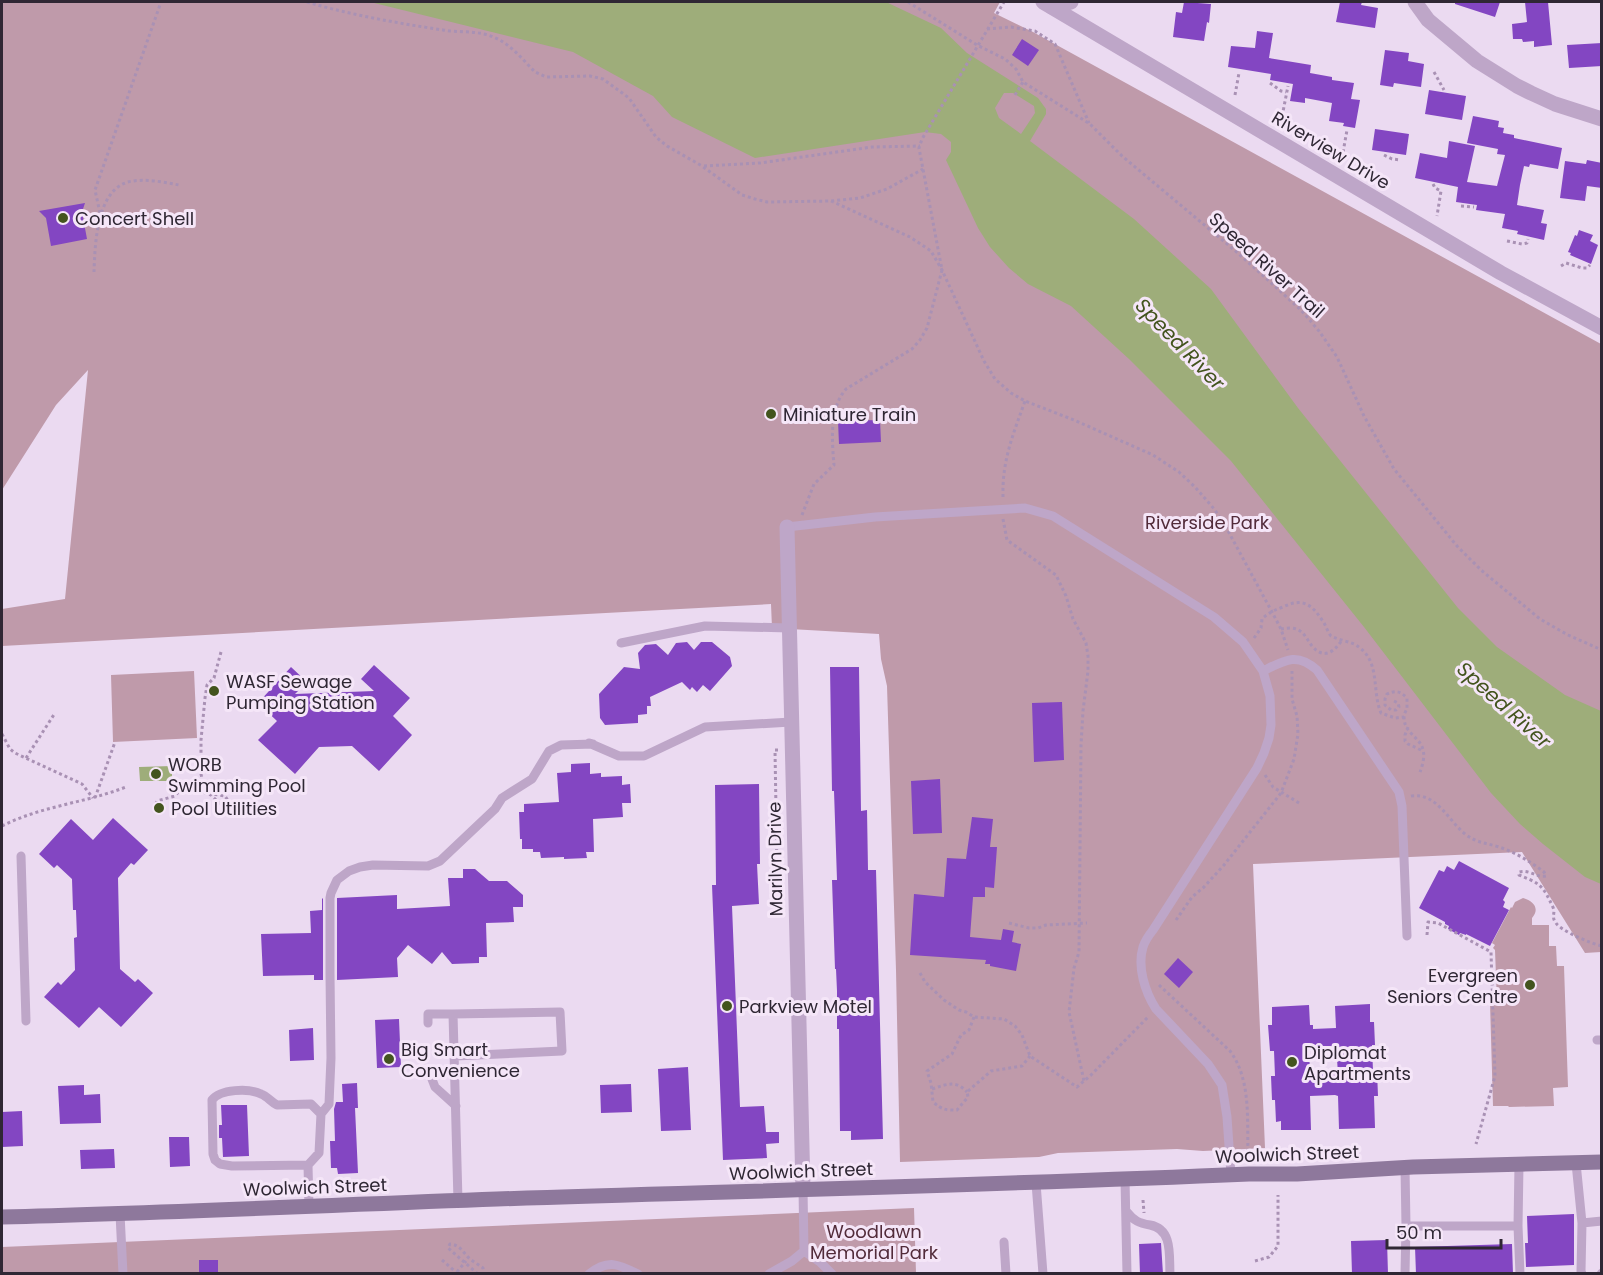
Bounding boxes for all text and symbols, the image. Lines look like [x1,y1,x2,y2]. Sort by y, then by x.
street label: Riverview Drive [1267,105,1395,195]
place label: Concert Shell [75,206,194,231]
street label: Speed River Trail [1204,206,1330,324]
marker: Concert Shell [56,211,70,225]
water label: Speed River [1129,292,1231,396]
place label: Miniature Train [783,402,916,427]
marker: Miniature Train [764,407,778,421]
park label: Riverside Park [1145,510,1270,535]
water label: Speed River [1451,655,1557,755]
place label: WASF Sewage Pumping Station [226,669,375,715]
marker: WASF Sewage Pumping Station [207,684,221,698]
place label: WORB Swimming Pool [168,752,306,798]
marker: WORB Swimming Pool [149,767,163,781]
place label: Pool Utilities [171,796,277,821]
marker: Pool Utilities [152,801,166,815]
street label: Marilyn Drive [761,801,789,917]
place label: Evergreen Seniors Centre [1387,963,1518,1009]
marker: Evergreen Seniors Centre [1523,978,1537,992]
place label: Parkview Motel [739,994,872,1019]
marker: Parkview Motel [720,999,734,1013]
place label: Big Smart Convenience [401,1037,520,1083]
place label: Diplomat Apartments [1304,1040,1411,1086]
marker: Big Smart Convenience [382,1052,396,1066]
marker: Diplomat Apartments [1285,1055,1299,1069]
street label: Woolwich Street [1215,1139,1359,1169]
street label: Woolwich Street [729,1156,873,1186]
street label: Woolwich Street [243,1172,387,1202]
scale bar [1387,1212,1501,1250]
park label: Woodlawn Memorial Park [810,1219,939,1265]
text: 50 m [1396,1220,1442,1245]

